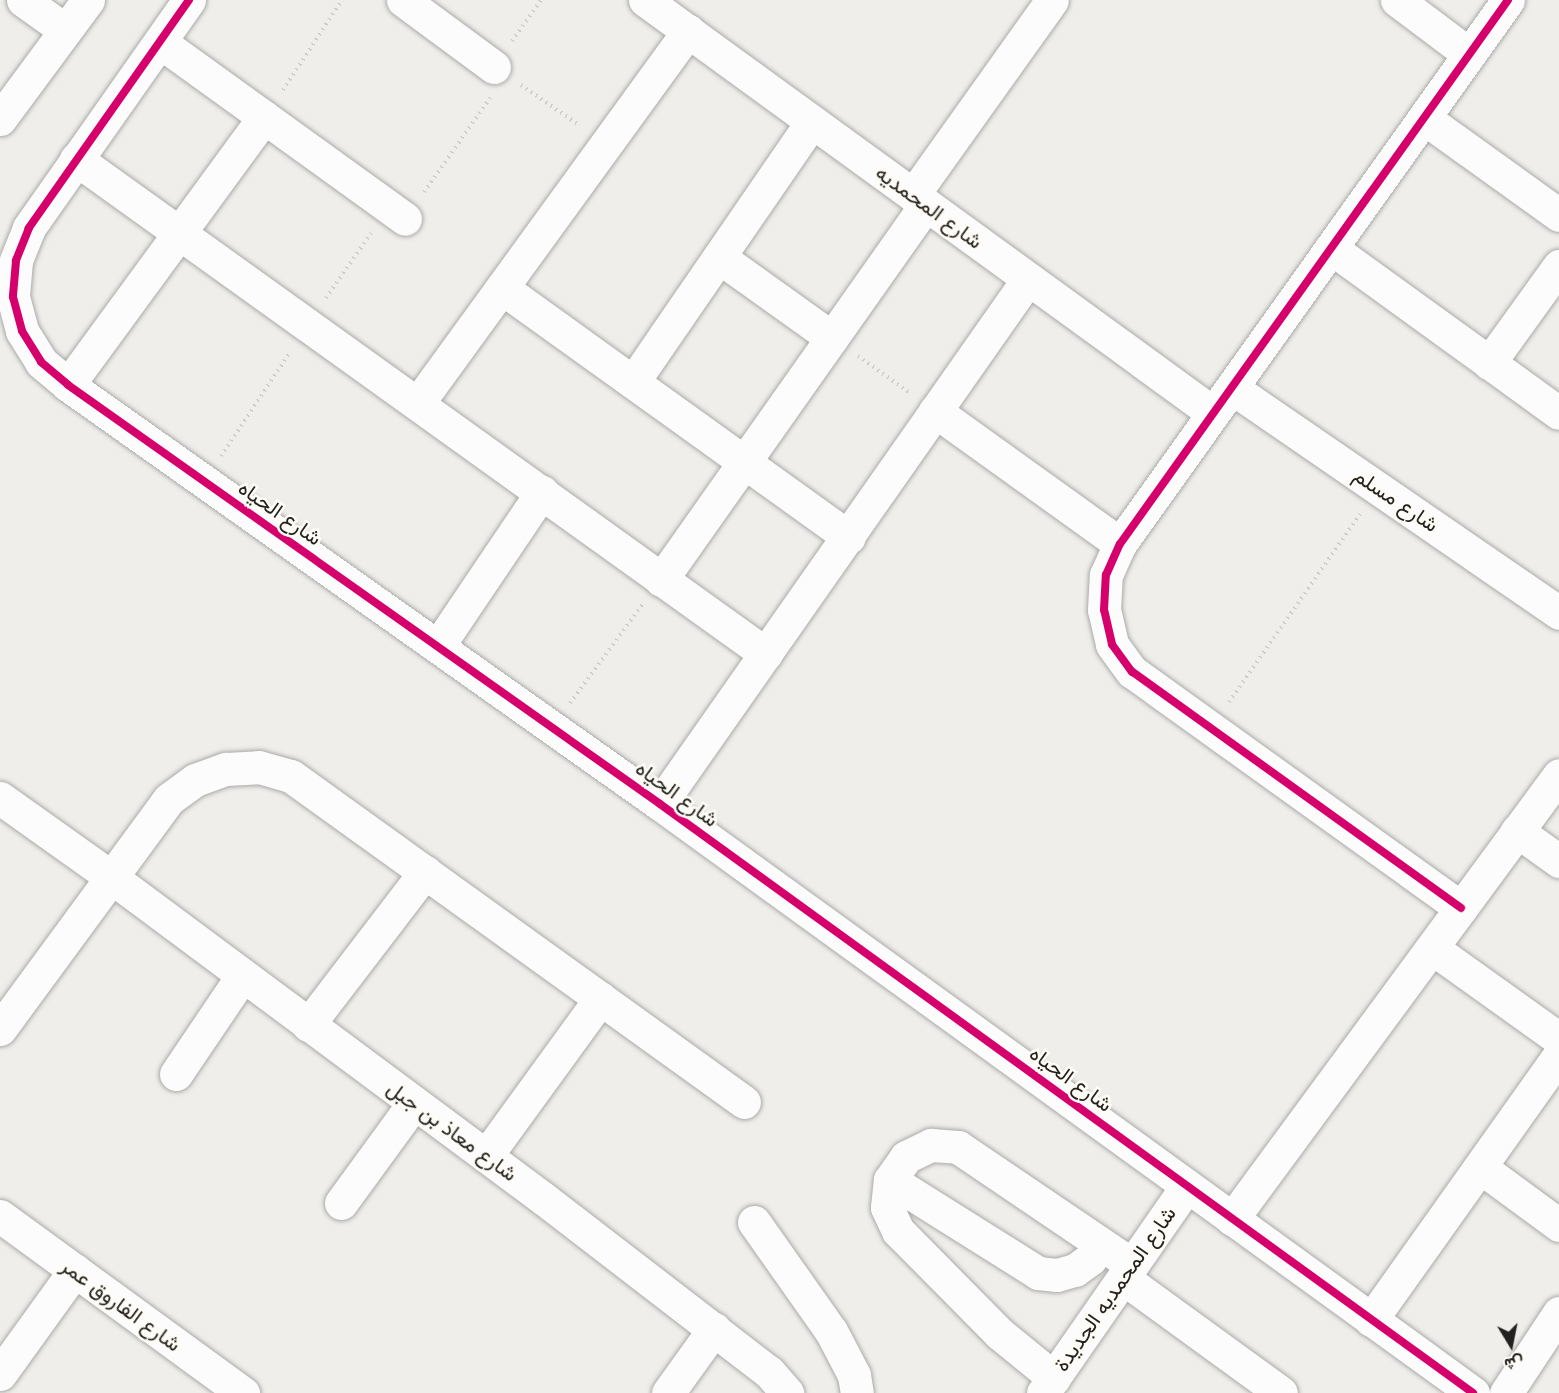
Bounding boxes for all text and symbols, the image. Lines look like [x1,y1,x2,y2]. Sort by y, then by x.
street label: شارع المحمديه [871,160,987,254]
street label: شارع مسلم [1349,463,1443,537]
street label: شارع الحياه [233,475,327,551]
street label: شارع الحياه [631,756,723,832]
street label: شارع الحياه [1025,1041,1117,1117]
street label: شارع معاذ بن جبل [382,1075,522,1187]
street label: شارع المحمديه الجديدة [1049,1202,1181,1376]
street label: شارع الفاروق عمر [56,1253,186,1357]
north arrow [1481,1315,1541,1375]
text: ش [1503,1352,1525,1374]

